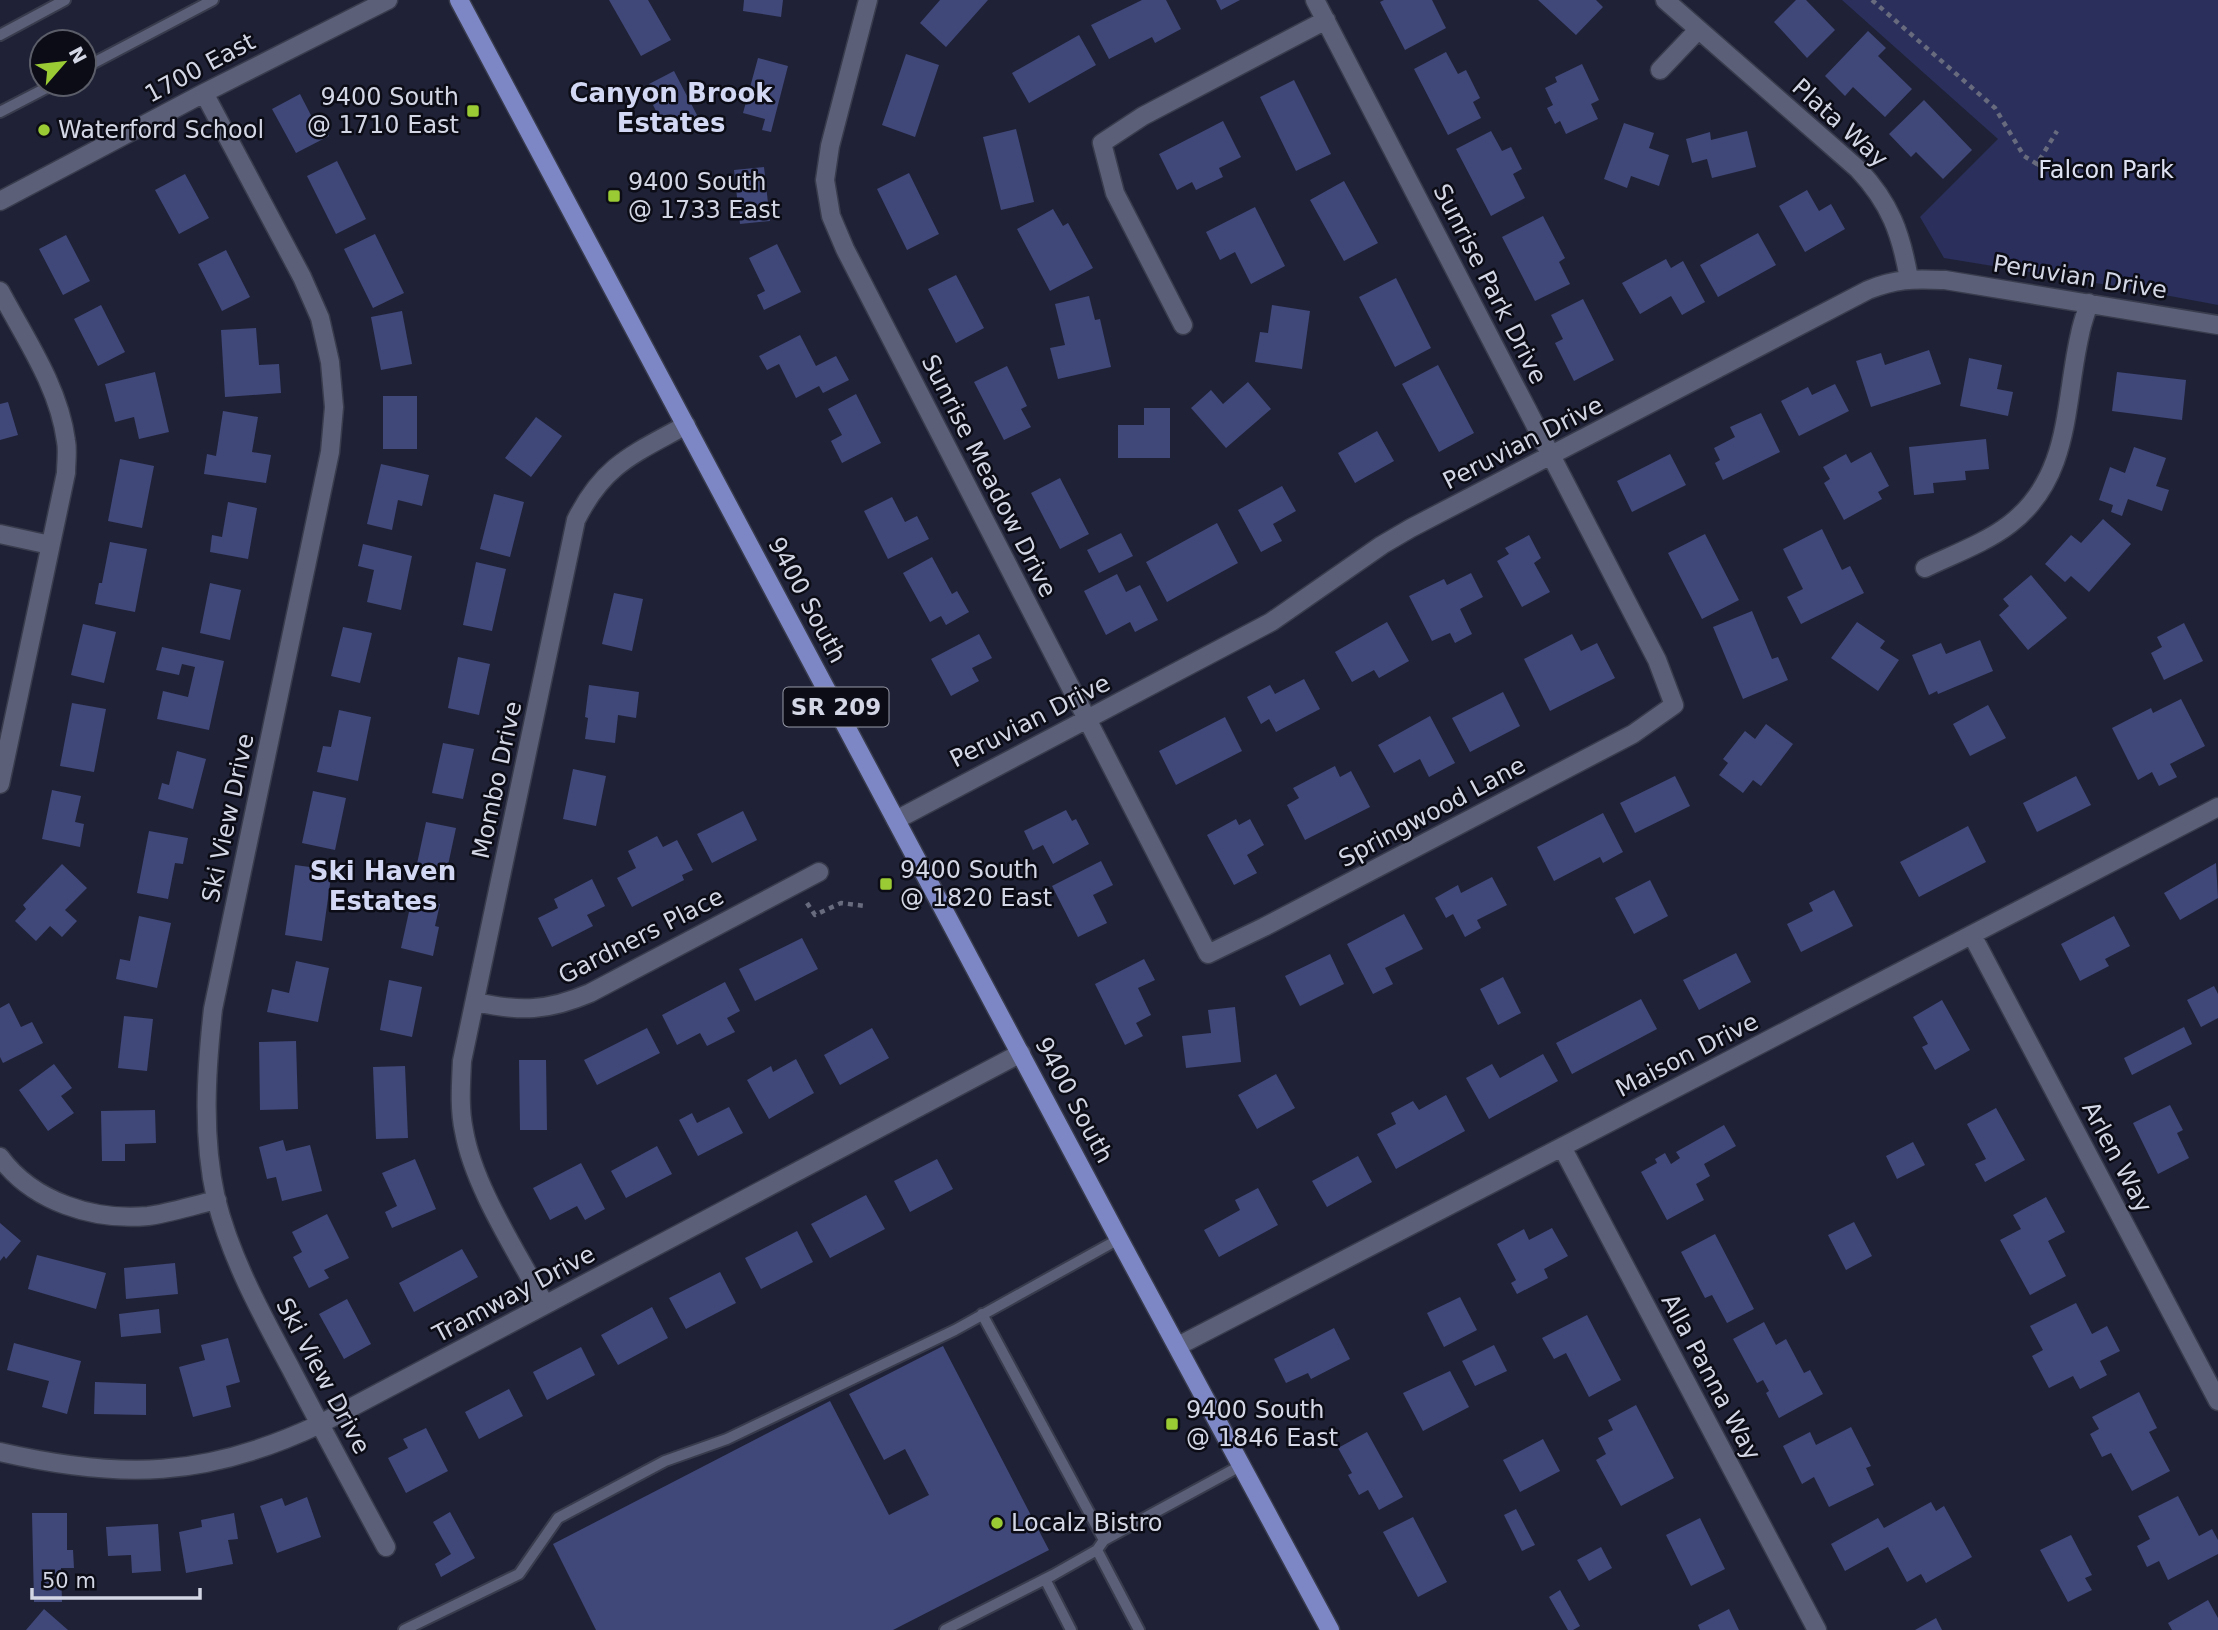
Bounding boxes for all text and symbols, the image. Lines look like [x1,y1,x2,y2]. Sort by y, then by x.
street label: 1700 East [140,27,260,109]
north arrow [28,28,98,98]
text: N [65,43,91,67]
street label: Plata Way [1787,73,1893,173]
district label: Canyon Brook Estates [569,78,773,138]
place label: 9400 South @ 1710 East [307,83,459,139]
marker: 9400 South @ 1710 East [465,103,481,119]
place label: Waterford School [58,116,264,144]
marker: Waterford School [36,122,52,138]
park label: Falcon Park [2038,156,2174,184]
place label: 9400 South @ 1733 East [628,168,780,224]
street label: Sunrise Park Drive [1427,179,1553,389]
marker: 9400 South @ 1733 East [606,188,622,204]
street label: Peruvian Drive [1991,249,2169,305]
street label: Sunrise Meadow Drive [916,350,1062,602]
street label: Peruvian Drive [1438,391,1608,495]
street label: 9400 South [762,532,852,668]
street label: Peruvian Drive [945,669,1115,773]
road number: SR 209 [784,688,888,726]
street label: Mombo Drive [467,699,527,861]
street label: Ski View Drive [196,731,260,905]
street label: Springwood Lane [1334,751,1530,873]
district label: Ski Haven Estates [310,856,456,916]
place label: 9400 South @ 1820 East [900,856,1052,912]
marker: 9400 South @ 1820 East [878,876,894,892]
street label: Gardners Place [554,882,728,990]
street label: Maison Drive [1611,1007,1763,1103]
street label: 9400 South [1029,1032,1119,1168]
street label: Arlen Way [2076,1097,2158,1217]
street label: Tramway Drive [427,1240,600,1349]
street label: Alla Panna Way [1655,1289,1767,1465]
street label: Ski View Drive [270,1293,376,1459]
place label: 9400 South @ 1846 East [1186,1396,1338,1452]
marker: 9400 South @ 1846 East [1164,1416,1180,1432]
place label: Localz Bistro [1011,1509,1163,1537]
marker: Localz Bistro [989,1515,1005,1531]
scale bar [32,1556,200,1600]
text: 50 m [42,1569,96,1593]

